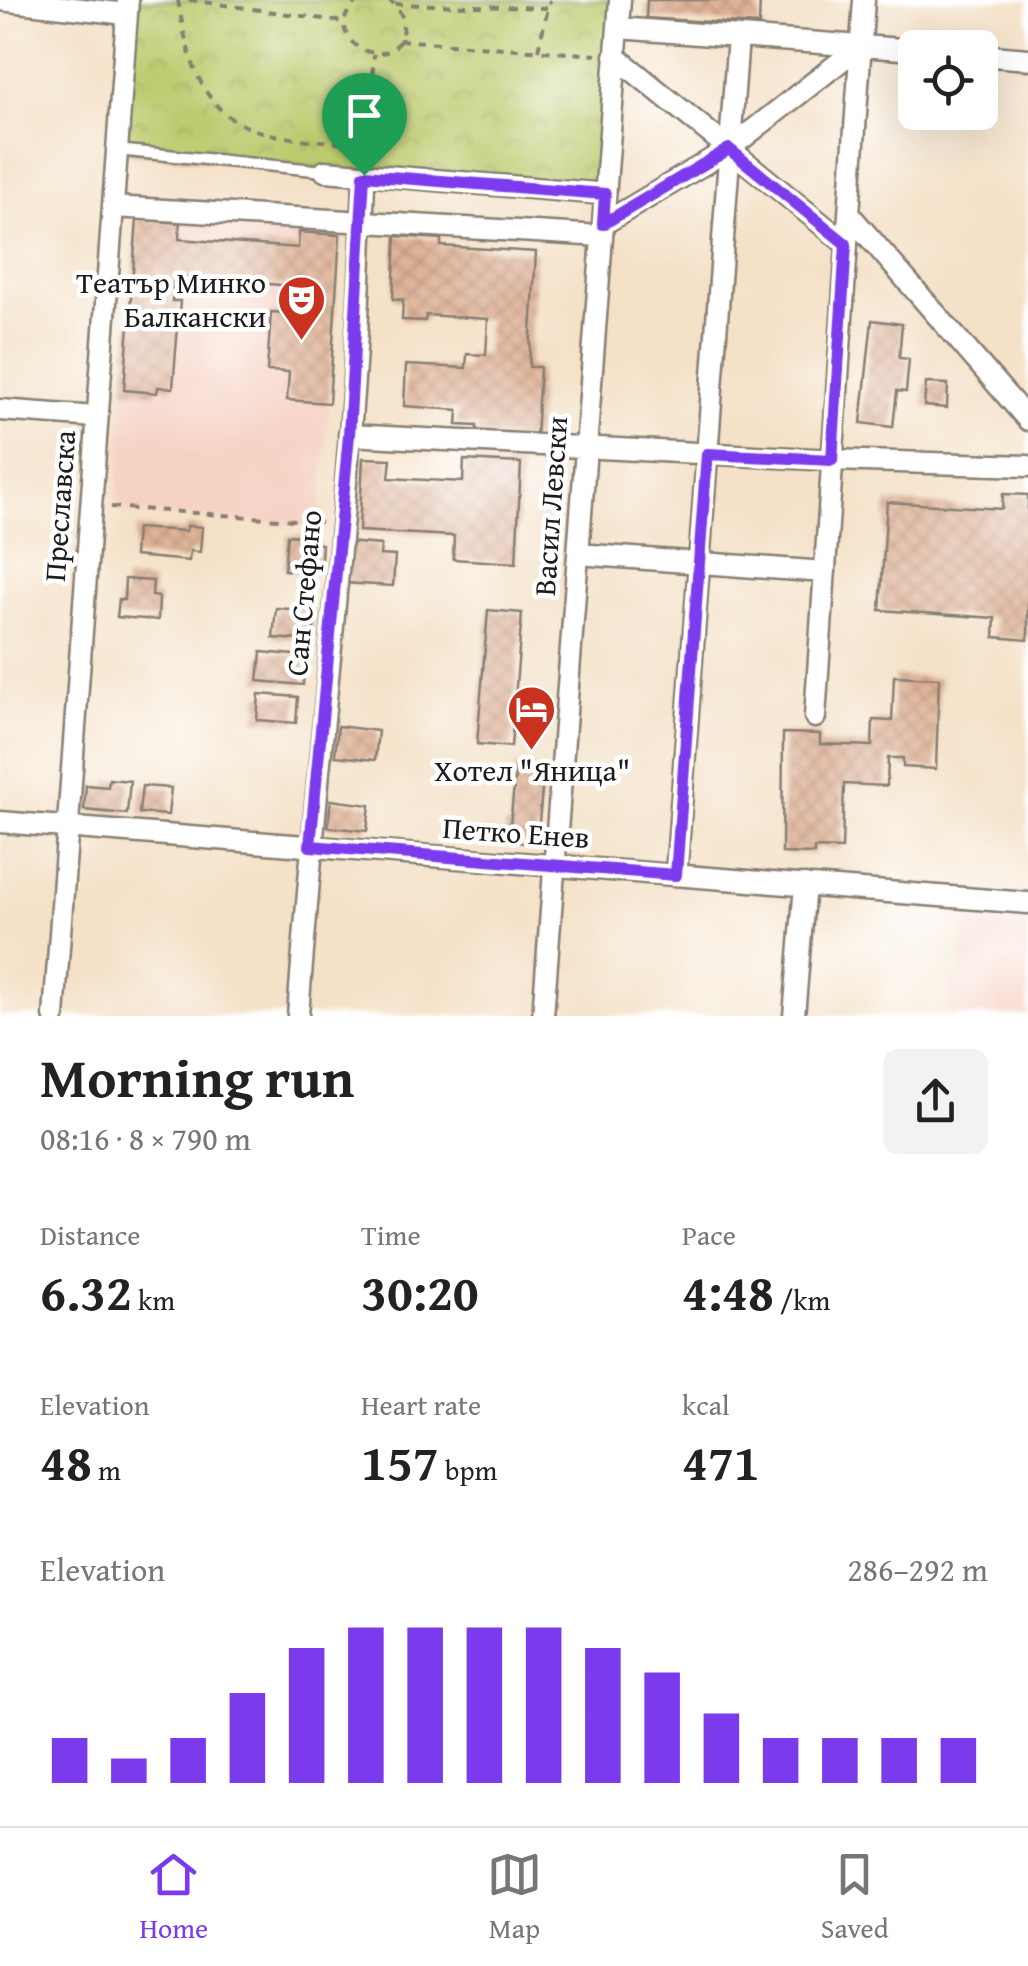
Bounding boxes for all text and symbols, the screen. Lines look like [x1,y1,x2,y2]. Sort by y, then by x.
map controls [898,30,998,130]
button: locate [898,30,998,130]
pin [322,73,407,176]
icon: arrive [337,88,392,143]
place label: Театър Минко Балкански [76,260,266,338]
theatre icon: Театър Минко Балкански [275,274,327,342]
street label: Васил Левски [522,414,578,597]
street label: Преславска [32,428,86,583]
street label: Сан Стефано [274,508,332,678]
hotel icon: Хотел "Яница" [506,684,558,752]
place label: Хотел "Яница" [434,748,630,792]
street label: Петко Енев [441,805,591,859]
text: Morning run [40,1037,354,1117]
button: share [883,1049,988,1154]
text: 08:16 · 8 × 790 m [40,1115,251,1162]
text: Distance [40,1214,140,1255]
text: Time [361,1214,421,1255]
text: Pace [682,1214,736,1255]
text: 6.32 [40,1255,132,1328]
text: 30:20 [361,1255,479,1328]
text: 4:48 [682,1255,774,1328]
text: km [132,1279,175,1320]
text: /km [774,1279,830,1320]
text: Elevation [40,1384,150,1425]
text: Heart rate [361,1384,481,1425]
text: kcal [682,1384,730,1425]
text: 48 [40,1425,92,1498]
text: 157 [361,1425,439,1498]
text: 471 [682,1425,760,1498]
text: m [92,1449,121,1490]
text: bpm [439,1449,497,1490]
text: Elevation [40,1546,165,1593]
text: 286–292 m [847,1546,988,1593]
tab: Home [139,1847,208,1948]
tab: Map [487,1847,542,1948]
tab: Saved [821,1847,889,1948]

